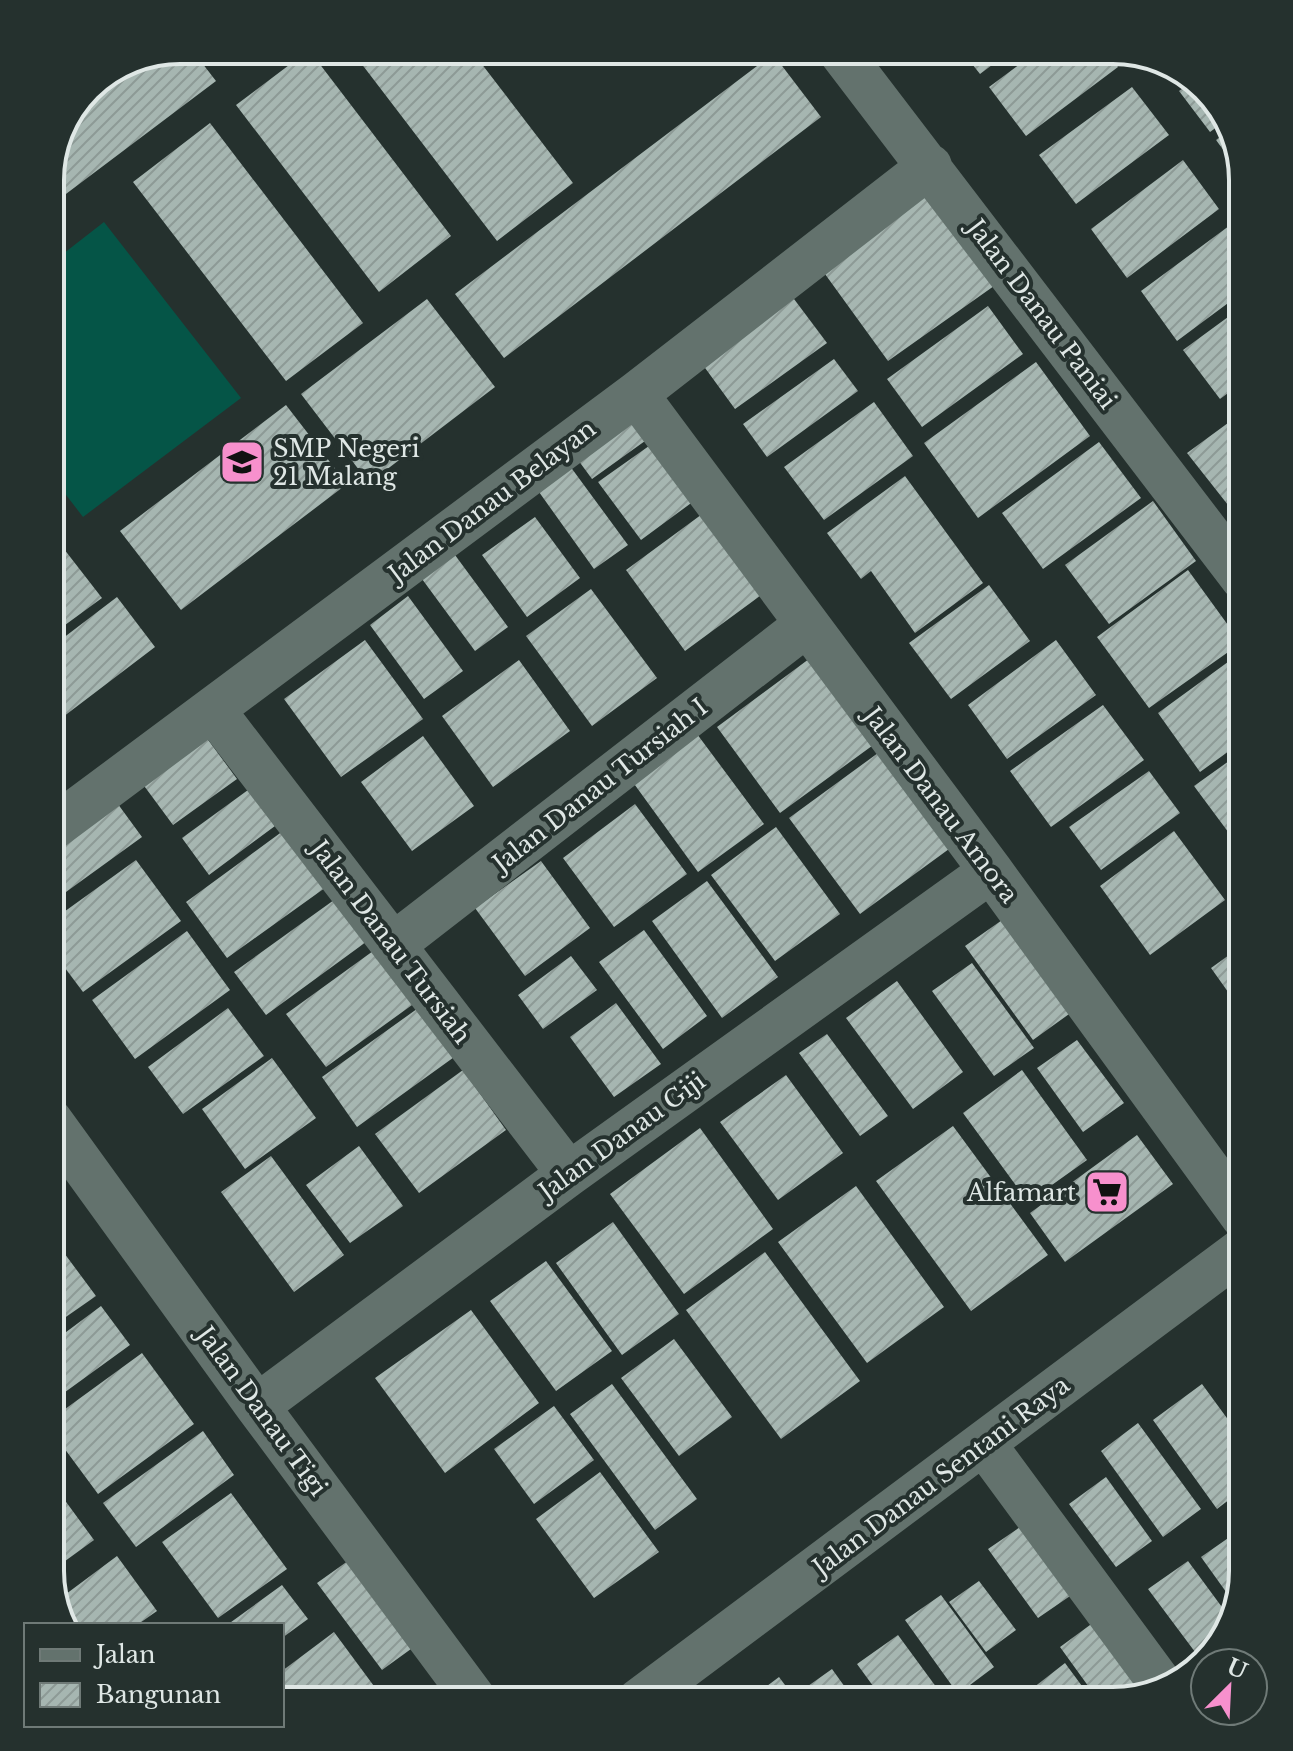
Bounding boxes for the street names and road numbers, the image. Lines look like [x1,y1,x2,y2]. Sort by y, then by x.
street label: Jalan Danau Paniai [960,211,1123,414]
street label: Jalan Danau Belayan [381,414,601,590]
street label: Jalan Danau Tursiah I [485,692,713,880]
street label: Jalan Danau Amora [856,699,1024,909]
street label: Jalan Danau Tursiah [303,832,477,1049]
street label: Jalan Danau Giji [531,1066,711,1208]
street label: Jalan Danau Tigi [189,1318,333,1501]
street label: Jalan Danau Sentani Raya [805,1370,1075,1584]

